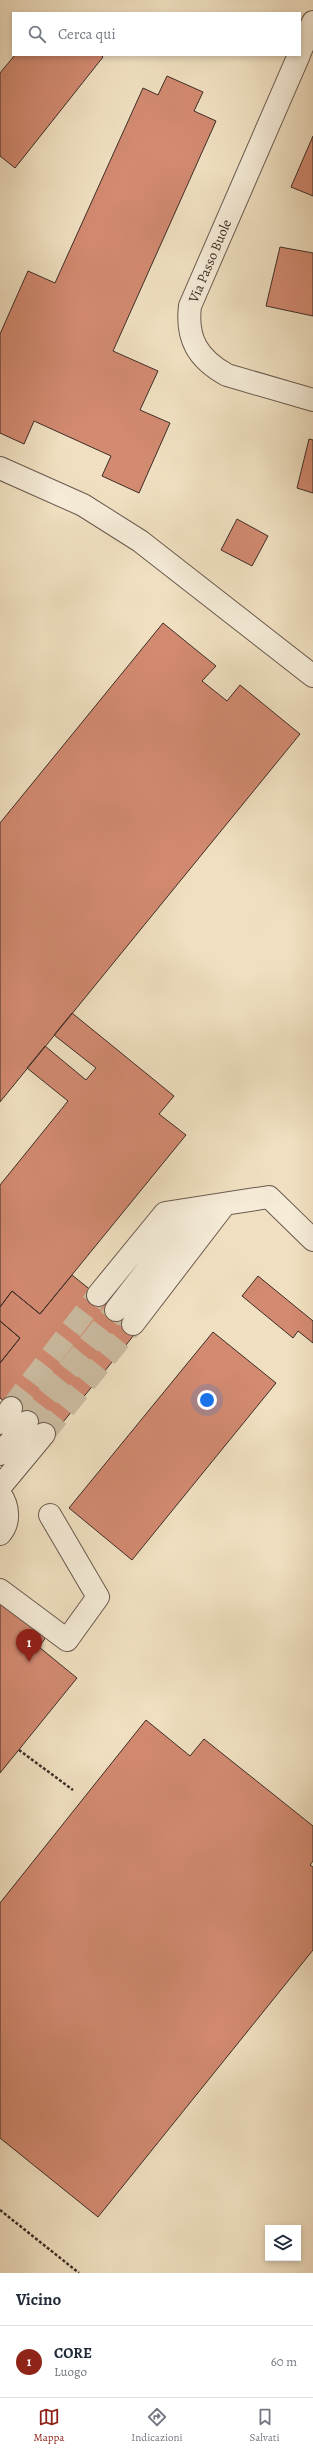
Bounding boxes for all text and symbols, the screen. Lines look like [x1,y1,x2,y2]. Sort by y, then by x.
search box [12,12,301,56]
icon: search [26,23,48,45]
text: Cerca qui [58,24,116,44]
street label: Via Passo Buole [184,216,236,306]
your location [197,1390,217,1410]
pin: 1 [16,1629,42,1662]
map controls [265,2225,301,2261]
button: layers [265,2225,301,2261]
text: Vicino [16,2288,61,2311]
text: CORE [54,2343,92,2363]
text: 1 [27,2353,31,2370]
text: 60 m [271,2353,297,2370]
text: Luogo [54,2363,87,2380]
tab: Mappa [33,2406,65,2445]
tab: Indicazioni [131,2406,183,2445]
tab: Salvati [250,2406,280,2445]

